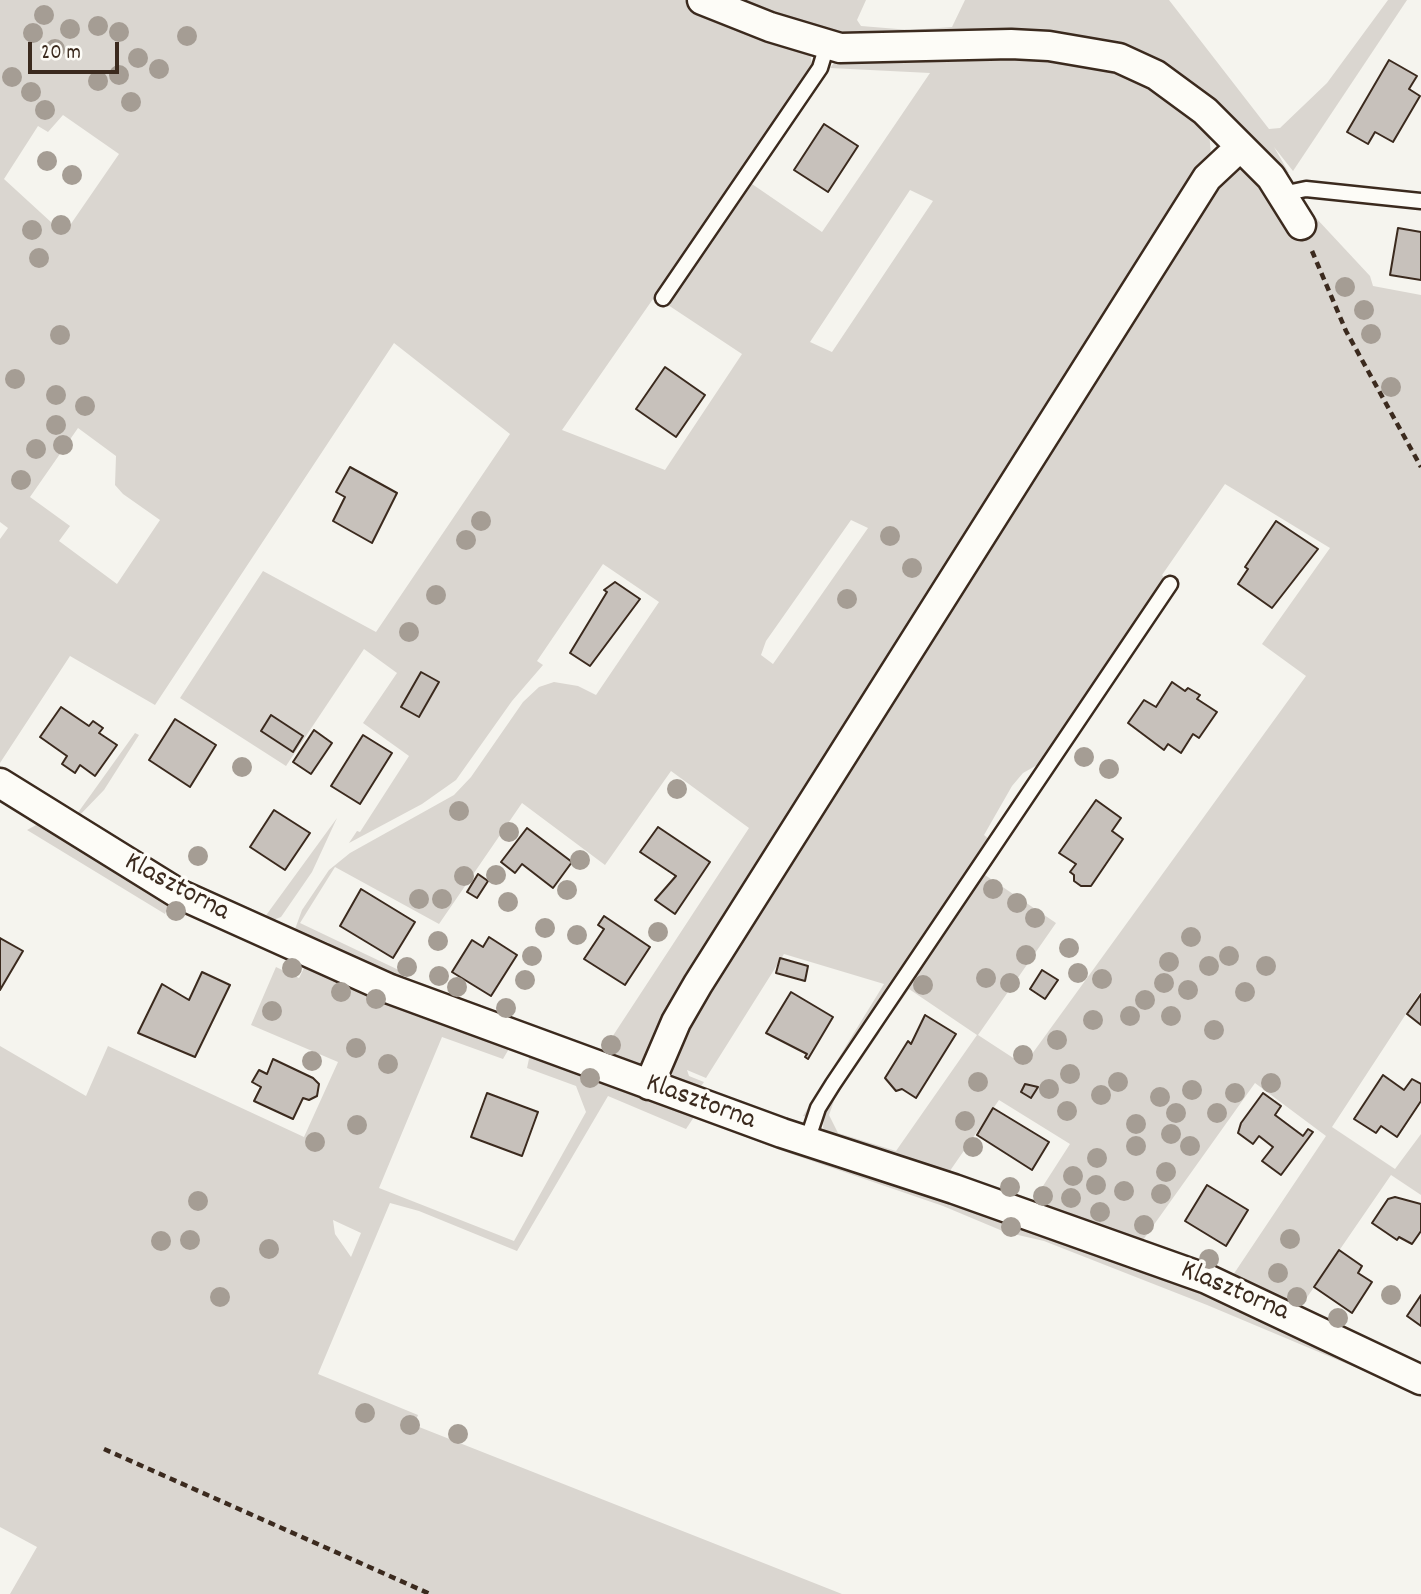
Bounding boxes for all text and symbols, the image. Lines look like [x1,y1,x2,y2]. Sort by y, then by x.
scale bar [32,28,122,72]
text: 20 m [41,39,81,69]
street label: Klasztorna [118,847,234,931]
street label: Klasztorna [640,1069,760,1139]
street label: Klasztorna [1175,1255,1293,1331]

